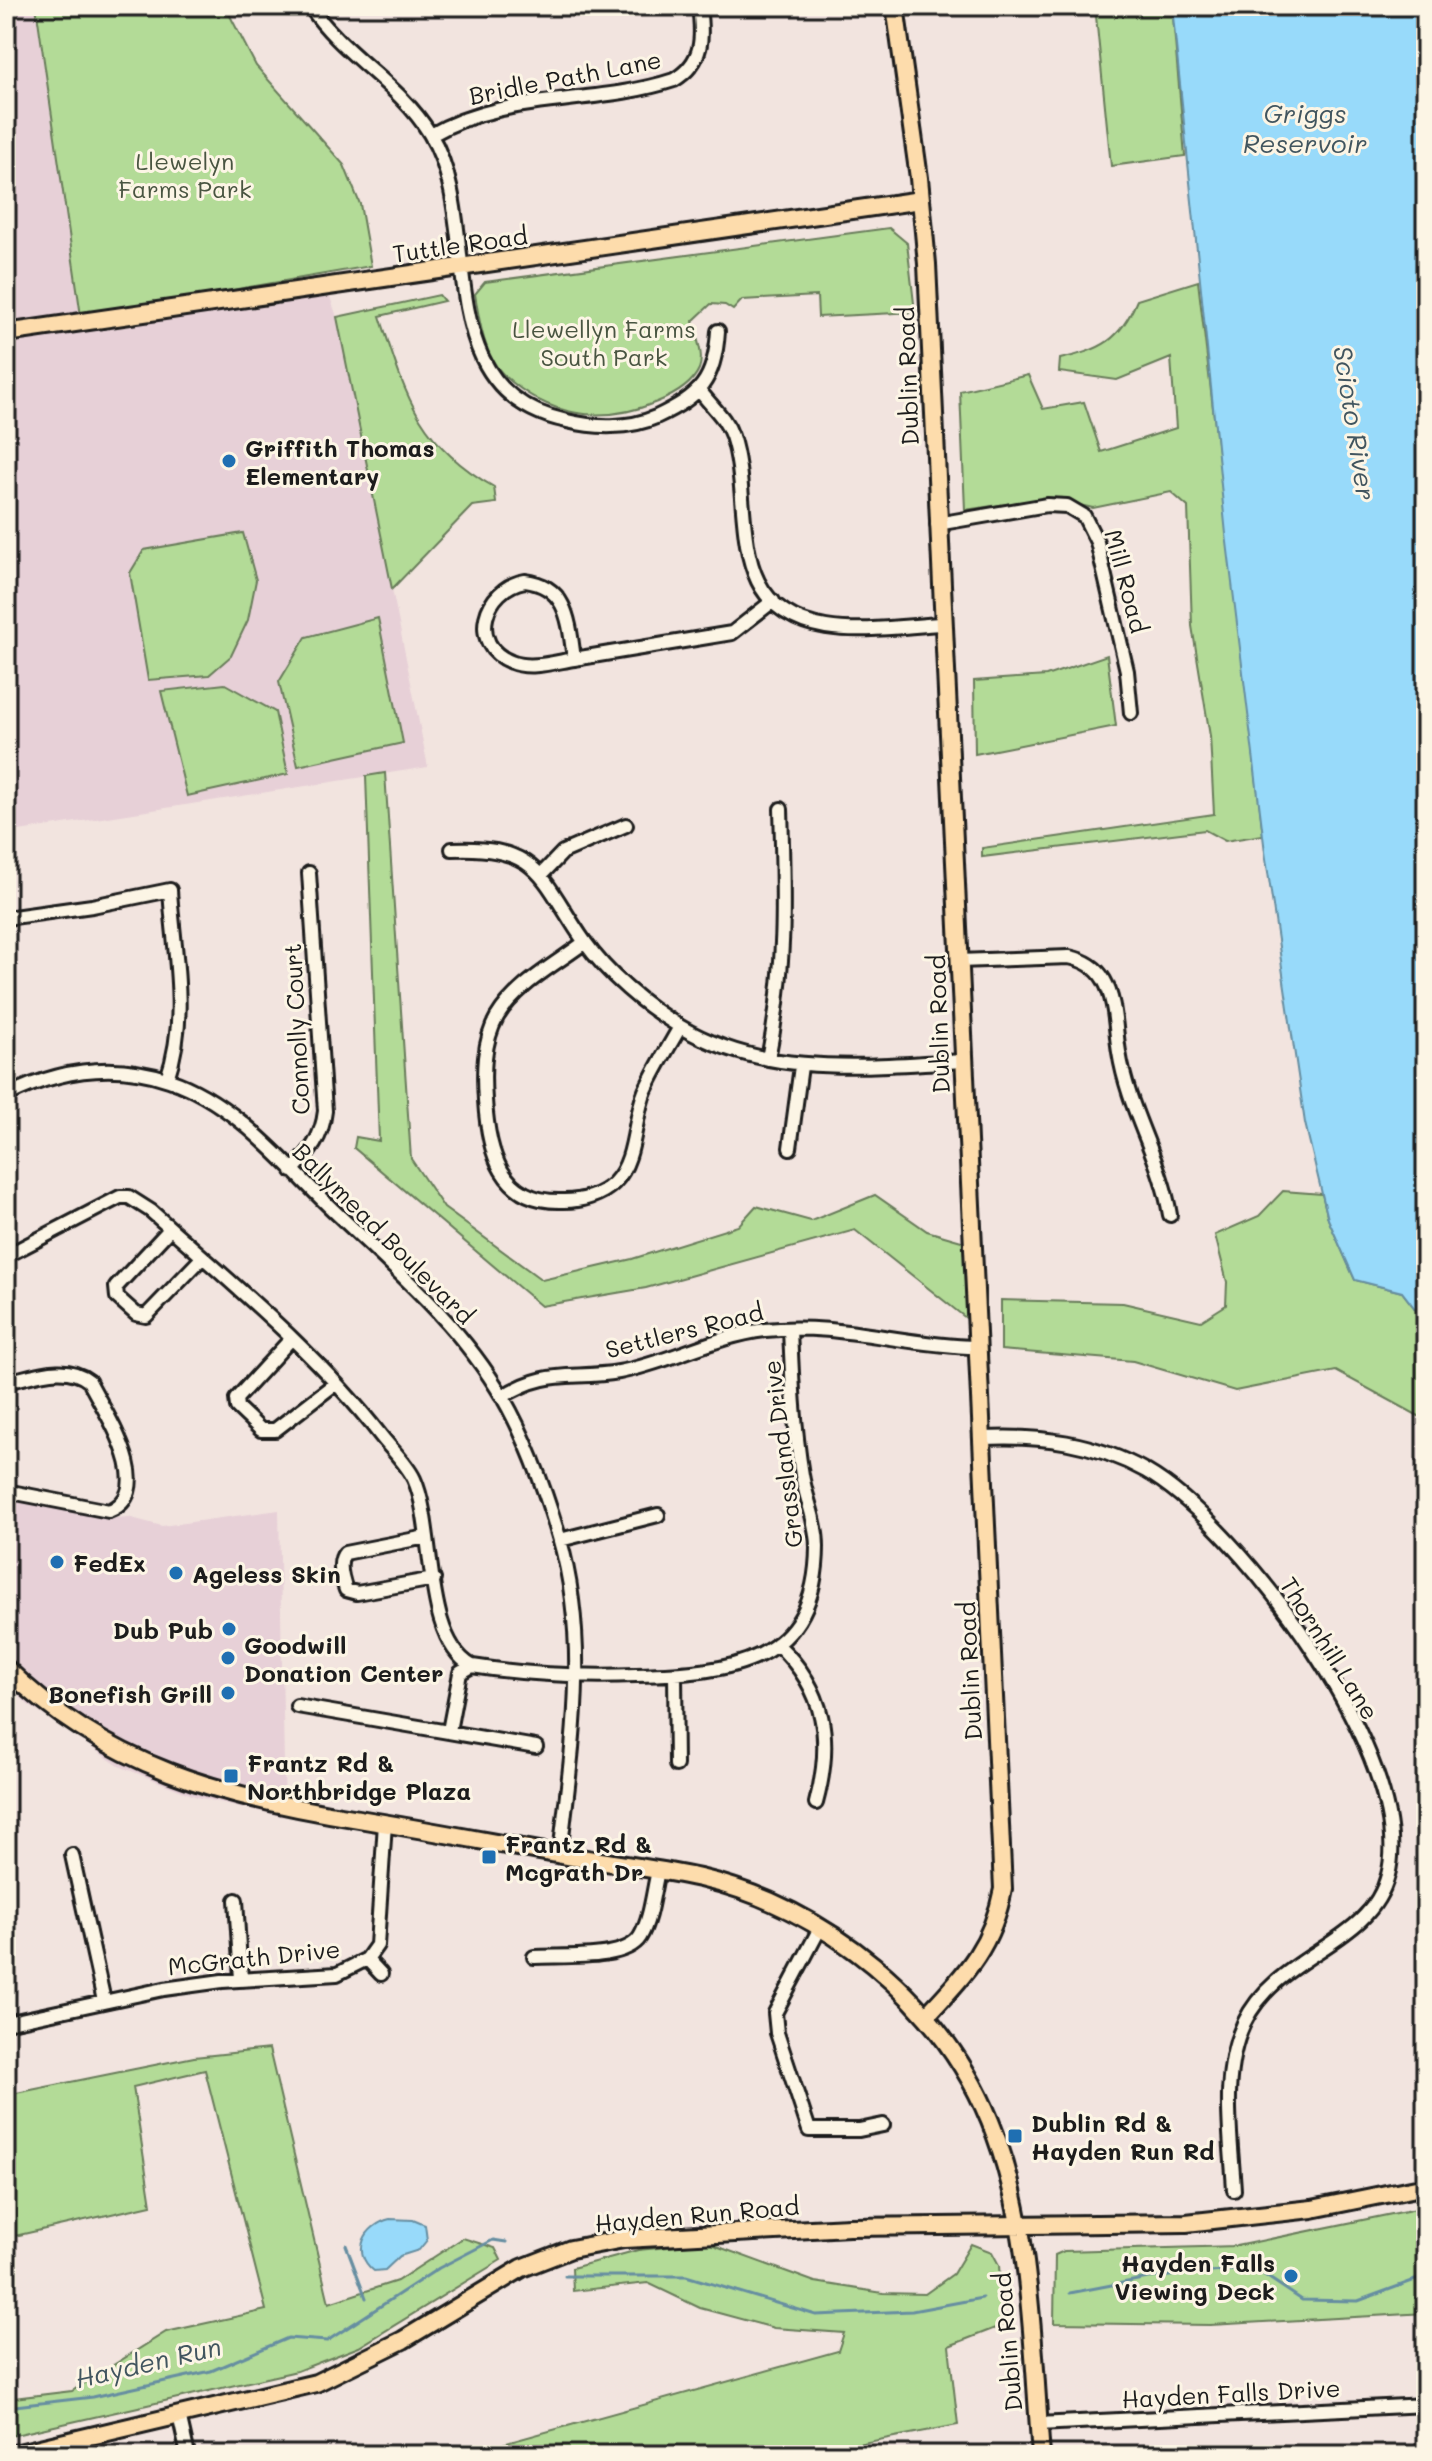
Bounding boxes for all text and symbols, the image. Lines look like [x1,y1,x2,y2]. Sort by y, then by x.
street label: Bridle Path Lane [466,43,664,111]
water label: Griggs Reservoir [1243,96,1367,160]
park label: Llewelyn Farms Park [118,145,252,204]
street label: Tuttle Road [391,219,529,269]
street label: Dublin Road [889,306,925,446]
park label: Llewellyn Farms South Park [512,313,696,372]
water label: Scioto River [1326,343,1384,503]
place label: Griffith Thomas Elementary [245,432,435,491]
marker: Griffith Thomas Elementary [220,452,238,470]
street label: Mill Road [1098,526,1156,636]
street label: Connolly Court [276,943,316,1115]
street label: Dublin Road [920,954,956,1094]
street label: Ballymead Boulevard [287,1136,481,1330]
street label: Settlers Road [602,1295,766,1365]
street label: Grassland Drive [755,1358,809,1550]
place label: FedEx [73,1547,146,1578]
marker: FedEx [48,1553,66,1571]
place label: Ageless Skin [192,1558,341,1589]
marker: Ageless Skin [167,1564,185,1582]
street label: Thornhill Lane [1274,1571,1386,1725]
street label: Dublin Road [950,1601,988,1741]
place label: Dub Pub [113,1614,213,1645]
marker: Dub Pub [220,1620,238,1638]
place label: Goodwill Donation Center [244,1629,443,1688]
marker: Goodwill Donation Center [219,1649,237,1667]
place label: Bonefish Grill [48,1678,212,1709]
marker: Bonefish Grill [219,1684,237,1702]
place label: Frantz Rd & Northbridge Plaza [247,1747,471,1806]
marker: Frantz Rd & Northbridge Plaza [222,1767,240,1785]
place label: Frantz Rd & Mcgrath Dr [505,1828,653,1887]
marker: Frantz Rd & Mcgrath Dr [480,1848,498,1866]
street label: McGrath Drive [166,1933,342,1981]
place label: Dublin Rd & Hayden Run Rd [1031,2107,1215,2166]
marker: Dublin Rd & Hayden Run Rd [1006,2127,1024,2145]
street label: Hayden Run Road [594,2190,800,2238]
place label: Hayden Falls Viewing Deck [1115,2247,1275,2306]
marker: Hayden Falls Viewing Deck [1282,2267,1300,2285]
street label: Dublin Road [985,2271,1029,2413]
water label: Hayden Run [72,2329,224,2395]
street label: Hayden Falls Drive [1121,2372,1341,2414]

